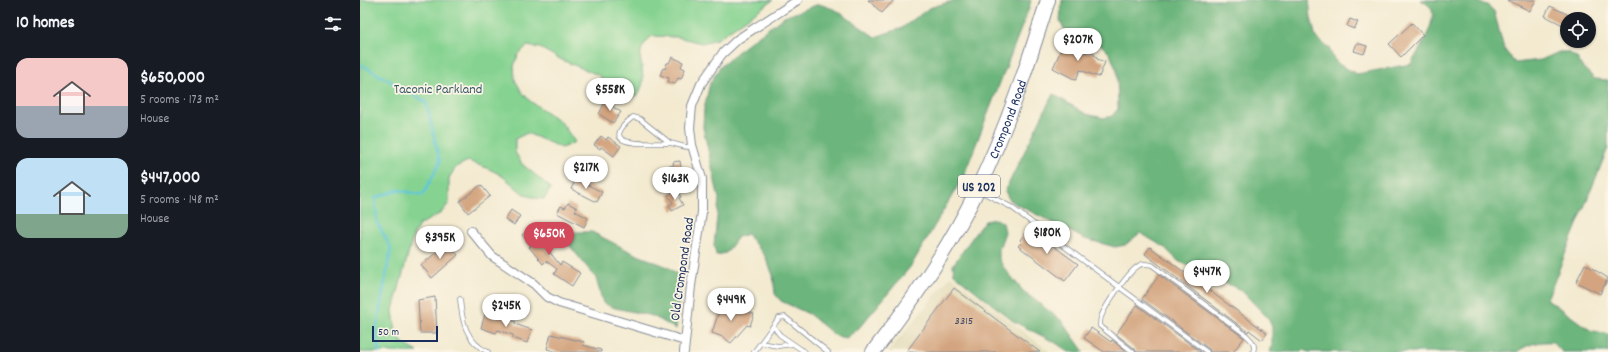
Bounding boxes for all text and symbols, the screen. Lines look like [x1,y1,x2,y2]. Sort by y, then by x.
text: 10 homes [16,12,75,36]
map controls [1560,12,1596,48]
button: locate [1560,12,1596,48]
icon: filters [322,13,344,35]
pin: $207K [1050,28,1106,62]
text: $207K [1063,31,1093,50]
text: $650,000 [140,67,205,91]
icon: home [48,74,96,122]
pin: $558K [582,78,638,112]
street label: Crompond Road [984,78,1033,162]
park label: Taconic Parkland [394,80,482,100]
text: $558K [595,81,625,100]
text: 5 rooms · 173 m² [140,91,219,110]
text: House [140,110,169,129]
pin: $217K [558,156,614,190]
text: $217K [573,159,599,178]
text: $447,000 [140,167,200,191]
pin: $163K [647,167,703,201]
text: $163K [661,170,689,189]
icon: home [48,174,96,222]
road number: US 202 [958,175,1000,197]
text: 5 rooms · 148 m² [140,191,219,210]
text: House [140,210,169,229]
street label: Old Crompond Road [666,216,700,322]
pin: $180K [1019,221,1075,255]
pin: $650K [521,222,577,256]
text: $180K [1033,224,1061,243]
text: $650K [533,225,565,244]
pin: $395K [412,226,468,260]
text: $395K [425,229,455,248]
pin: $447K [1179,260,1235,294]
text: $447K [1193,263,1221,282]
pin: $449K [703,288,759,322]
text: $449K [716,291,746,310]
pin: $245K [478,294,534,328]
text: $245K [491,297,521,316]
house number: 3315 [955,313,973,330]
scale bar [372,324,438,343]
text: 50 m [378,325,399,341]

